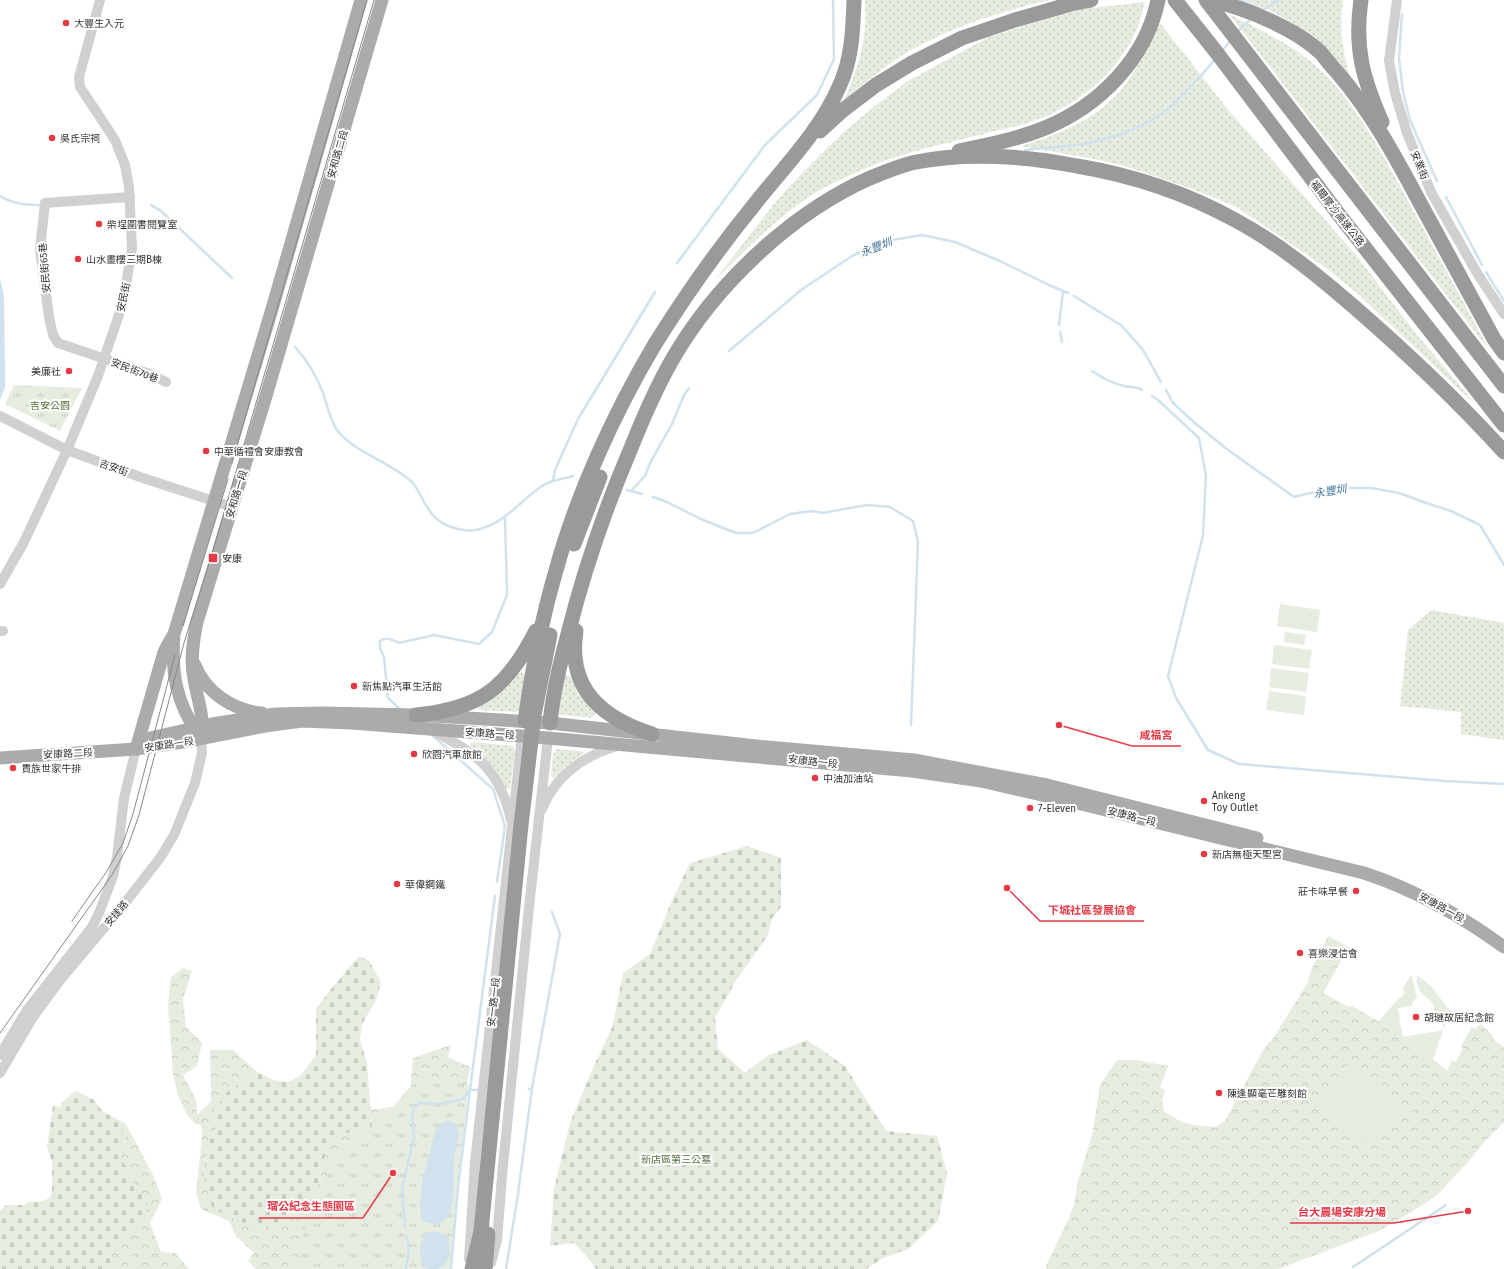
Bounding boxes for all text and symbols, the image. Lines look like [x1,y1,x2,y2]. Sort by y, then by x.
marker: 大豐生入元 [61,18,71,28]
place label: 大豐生入元 [74,18,124,30]
street label: 安和路二段 [325,129,351,180]
marker: 吳氏宗祠 [47,133,57,143]
place label: 吳氏宗祠 [60,133,100,145]
street label: 安業街 [1408,149,1430,182]
street label: 福爾摩沙高速公路 [1308,178,1367,249]
marker: 柴埕圖書閱覽室 [94,219,104,229]
place label: 柴埕圖書閱覽室 [107,219,177,231]
water label: 永豐圳 [858,235,896,259]
street label: 安民街65巷 [37,242,53,293]
marker: 山水畫樓三期B棟 [73,254,83,264]
place label: 山水畫樓三期B棟 [86,254,162,266]
street label: 安民街 [115,281,133,313]
street label: 安民街70巷 [109,356,160,385]
place label: 美廉社 [31,366,61,378]
marker: 美廉社 [64,366,74,376]
park label: 吉安公園 [30,400,70,412]
marker: 中華循禮會安康教會 [201,446,211,456]
place label: 中華循禮會安康教會 [214,446,304,458]
street label: 吉安街 [98,457,130,479]
street label: 安和路一段 [224,469,250,520]
water label: 永豐圳 [1313,482,1349,500]
marker: 安康 [207,552,219,564]
place label: 安康 [222,553,242,565]
marker: 新焦點汽車生活館 [349,681,359,691]
place label: 新焦點汽車生活館 [362,681,442,693]
callout: 咸福宮 [1132,723,1181,746]
street label: 安康路一段 [465,726,515,742]
text: 咸福宮 [1140,729,1173,742]
street label: 安康路一段 [144,735,195,755]
street label: 安康路二段 [43,747,93,761]
marker: 欣園汽車旅館 [409,749,419,759]
place label: 欣園汽車旅館 [422,749,482,761]
street label: 安康路一段 [787,753,838,771]
marker: 貴族世家牛排 [8,763,18,773]
place label: 貴族世家牛排 [21,763,81,775]
marker: 中油加油站 [810,773,820,783]
place label: 中油加油站 [823,773,873,785]
place label: Ankeng Toy Outlet [1212,790,1259,814]
marker: Ankeng Toy Outlet [1199,796,1209,806]
marker: 7-Eleven [1025,803,1035,813]
place label: 7-Eleven [1038,803,1076,815]
street label: 安康路一段 [1106,805,1157,829]
marker: 新店無極天聖宮 [1199,849,1209,859]
place label: 新店無極天聖宮 [1212,849,1282,861]
marker: 華偉鋼鐵 [392,879,402,889]
place label: 華偉鋼鐵 [405,879,445,891]
place label: 莊卡味早餐 [1298,886,1348,898]
marker: 莊卡味早餐 [1351,886,1361,896]
street label: 安康路一段 [1417,891,1466,925]
street label: 安捷路 [102,898,131,929]
callout: 下城社區發展協會 [1040,898,1144,921]
text: 下城社區發展協會 [1048,904,1136,917]
marker: 喜樂浸信會 [1295,948,1305,958]
place label: 喜樂浸信會 [1308,948,1358,960]
street label: 安一路一段 [485,977,503,1028]
marker: 胡璉故居紀念館 [1411,1012,1421,1022]
place label: 胡璉故居紀念館 [1424,1012,1494,1024]
marker: 陳逢顯毫芒雕刻館 [1214,1088,1224,1098]
place label: 陳逢顯毫芒雕刻館 [1227,1088,1307,1100]
park label: 新店區第三公墓 [641,1154,711,1166]
callout: 瑠公紀念生態園區 [259,1195,363,1218]
text: 瑠公紀念生態園區 [267,1200,355,1213]
callout: 台大農場安康分場 [1290,1200,1394,1223]
text: 台大農場安康分場 [1298,1206,1386,1219]

